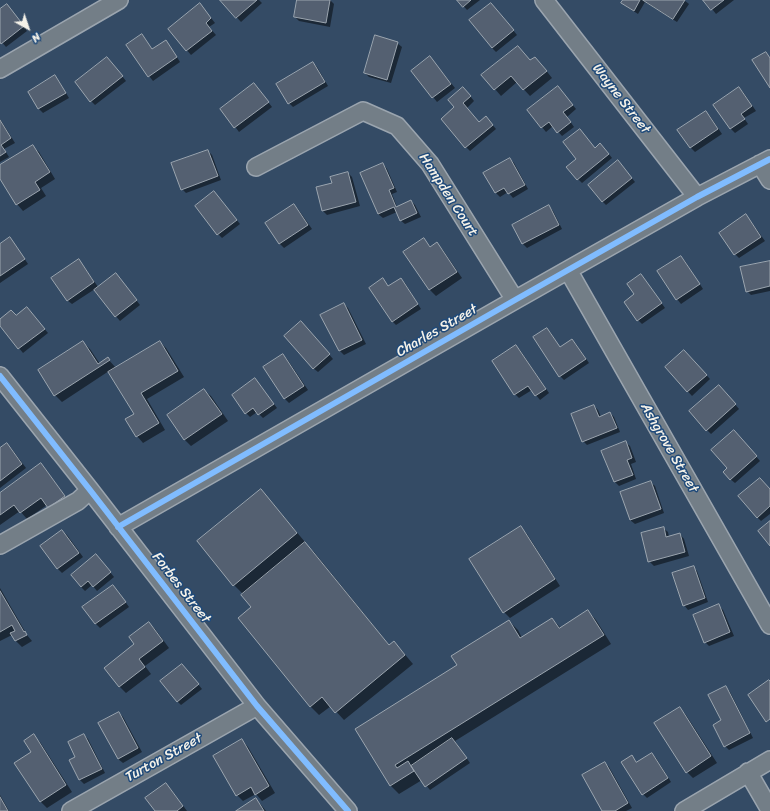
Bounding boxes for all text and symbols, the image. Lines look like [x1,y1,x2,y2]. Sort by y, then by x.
north arrow [8,8,48,48]
text: N [27,28,45,47]
street label: Wayne Street [588,61,654,137]
street label: Hampden Court [415,150,481,240]
street label: Charles Street [393,301,481,361]
street label: Ashgrove Street [636,400,702,496]
street label: Forbes Street [148,549,214,627]
street label: Turton Street [123,730,205,786]

